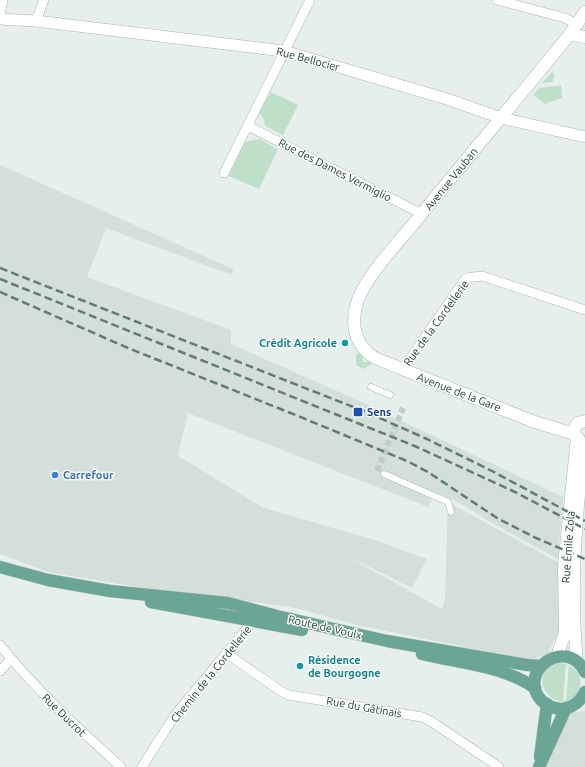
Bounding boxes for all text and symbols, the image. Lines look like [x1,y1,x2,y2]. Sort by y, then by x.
street label: Rue Bellocier [275,45,342,73]
street label: Rue des Dames Vermiglio [277,136,393,204]
street label: Avenue Vauban [422,145,480,213]
street label: Rue de la Cordellerie [401,278,471,368]
place label: Crédit Agricole [259,337,337,349]
marker: Crédit Agricole [340,338,350,348]
street label: Avenue de la Gare [415,370,503,414]
marker: Sens [352,406,364,418]
place label: Sens [367,406,391,418]
place label: Carrefour [63,469,114,481]
marker: Carrefour [50,470,60,480]
street label: Rue Émile Zola [558,510,577,584]
street label: Route de Voulx [287,613,363,641]
street label: Chemin de la Cordellerie [168,623,254,725]
place label: Résidence de Bourgogne [308,654,381,679]
marker: Résidence de Bourgogne [295,661,305,671]
street label: Rue Ducrot [40,691,89,739]
street label: Rue du Gâtinais [325,694,403,720]

